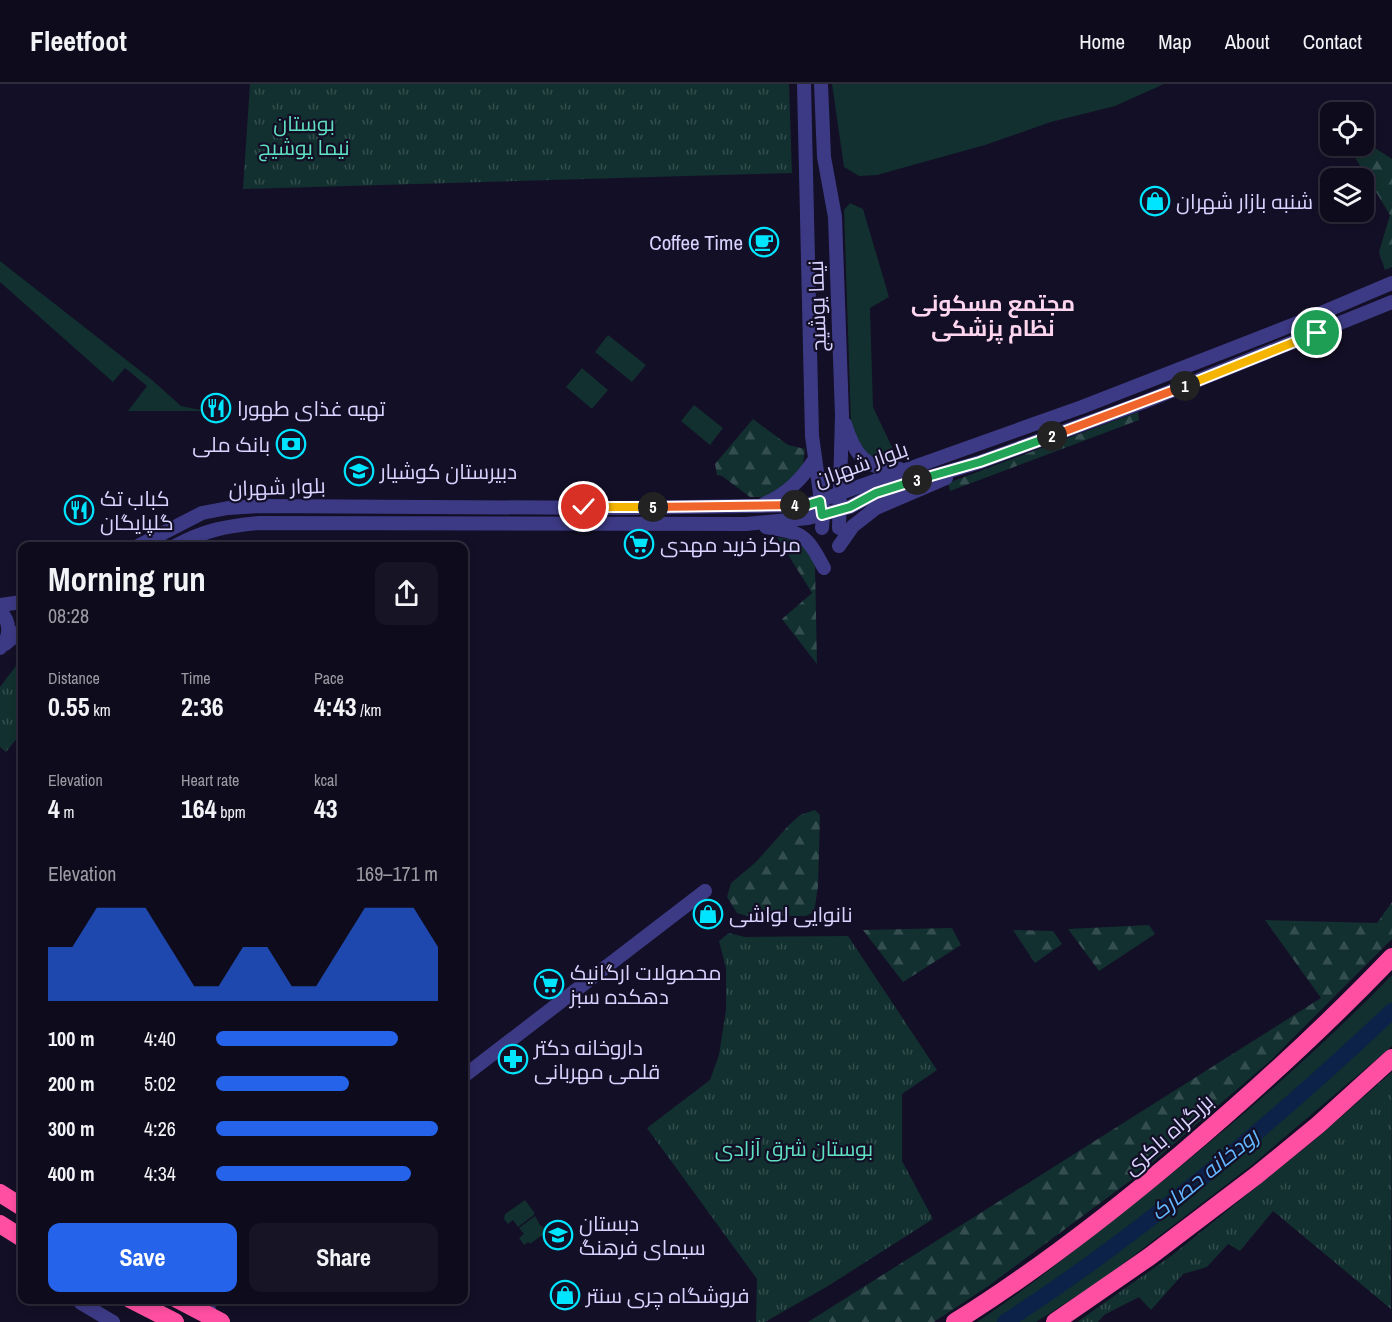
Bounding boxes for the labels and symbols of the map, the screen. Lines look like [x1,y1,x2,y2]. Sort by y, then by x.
park label: بوستان نیما یوشیج [258,109,350,162]
shop icon: شنبه بازار شهران [1139,185,1171,217]
place label: شنبه بازار شهران [1176,187,1313,216]
cafe icon: Coffee Time [748,226,780,258]
place label: Coffee Time [649,228,743,257]
street label: نیما یوشیج [801,260,833,352]
district label: مجتمع مسکونی نظام پزشکی [911,288,1075,344]
pin [1291,307,1342,358]
pin: 1 [1170,371,1200,401]
restaurant icon: تهیه غذای طهورا [200,392,232,424]
place label: تهیه غذای طهورا [237,394,386,423]
pin: 2 [1037,421,1067,451]
bank icon: بانک ملی [275,428,307,460]
place label: بانک ملی [192,430,270,459]
street label: بلوار شهران [810,434,912,494]
school or university icon: دبیرستان کوشیار [343,455,375,487]
place label: دبیرستان کوشیار [379,457,517,486]
pin: 3 [902,465,932,495]
street label: بلوار شهران [228,471,326,503]
pin [558,481,609,532]
place label: کباب تک گلپایگان [100,484,174,537]
pin: 4 [780,490,810,520]
pin: 5 [638,492,668,522]
restaurant icon: کباب تک گلپایگان [63,494,95,526]
supermarket icon: مرکز خرید مهدی [623,528,655,560]
place label: مرکز خرید مهدی [660,530,801,559]
shop icon: نانوایی لواشی [692,898,724,930]
place label: نانوایی لواشی [729,900,853,929]
place label: محصولات ارگانیک دهکده سبز [569,958,722,1011]
supermarket icon: محصولات ارگانیک دهکده سبز [533,968,565,1000]
place label: داروخانه دکتر قلمی مهربانی [533,1033,660,1086]
pharmacy icon: داروخانه دکتر قلمی مهربانی [497,1043,529,1075]
street label: بزرگراه باکری [1117,1087,1219,1181]
water label: رودخانه حصارک [1144,1120,1265,1227]
park label: بوستان شرق آزادی [715,1134,873,1163]
place label: دبستان سیمای فرهنگ [579,1209,706,1262]
school or university icon: دبستان سیمای فرهنگ [542,1219,574,1251]
shop icon: فروشگاه چری سنتر [549,1279,581,1311]
place label: فروشگاه چری سنتر [585,1281,750,1310]

